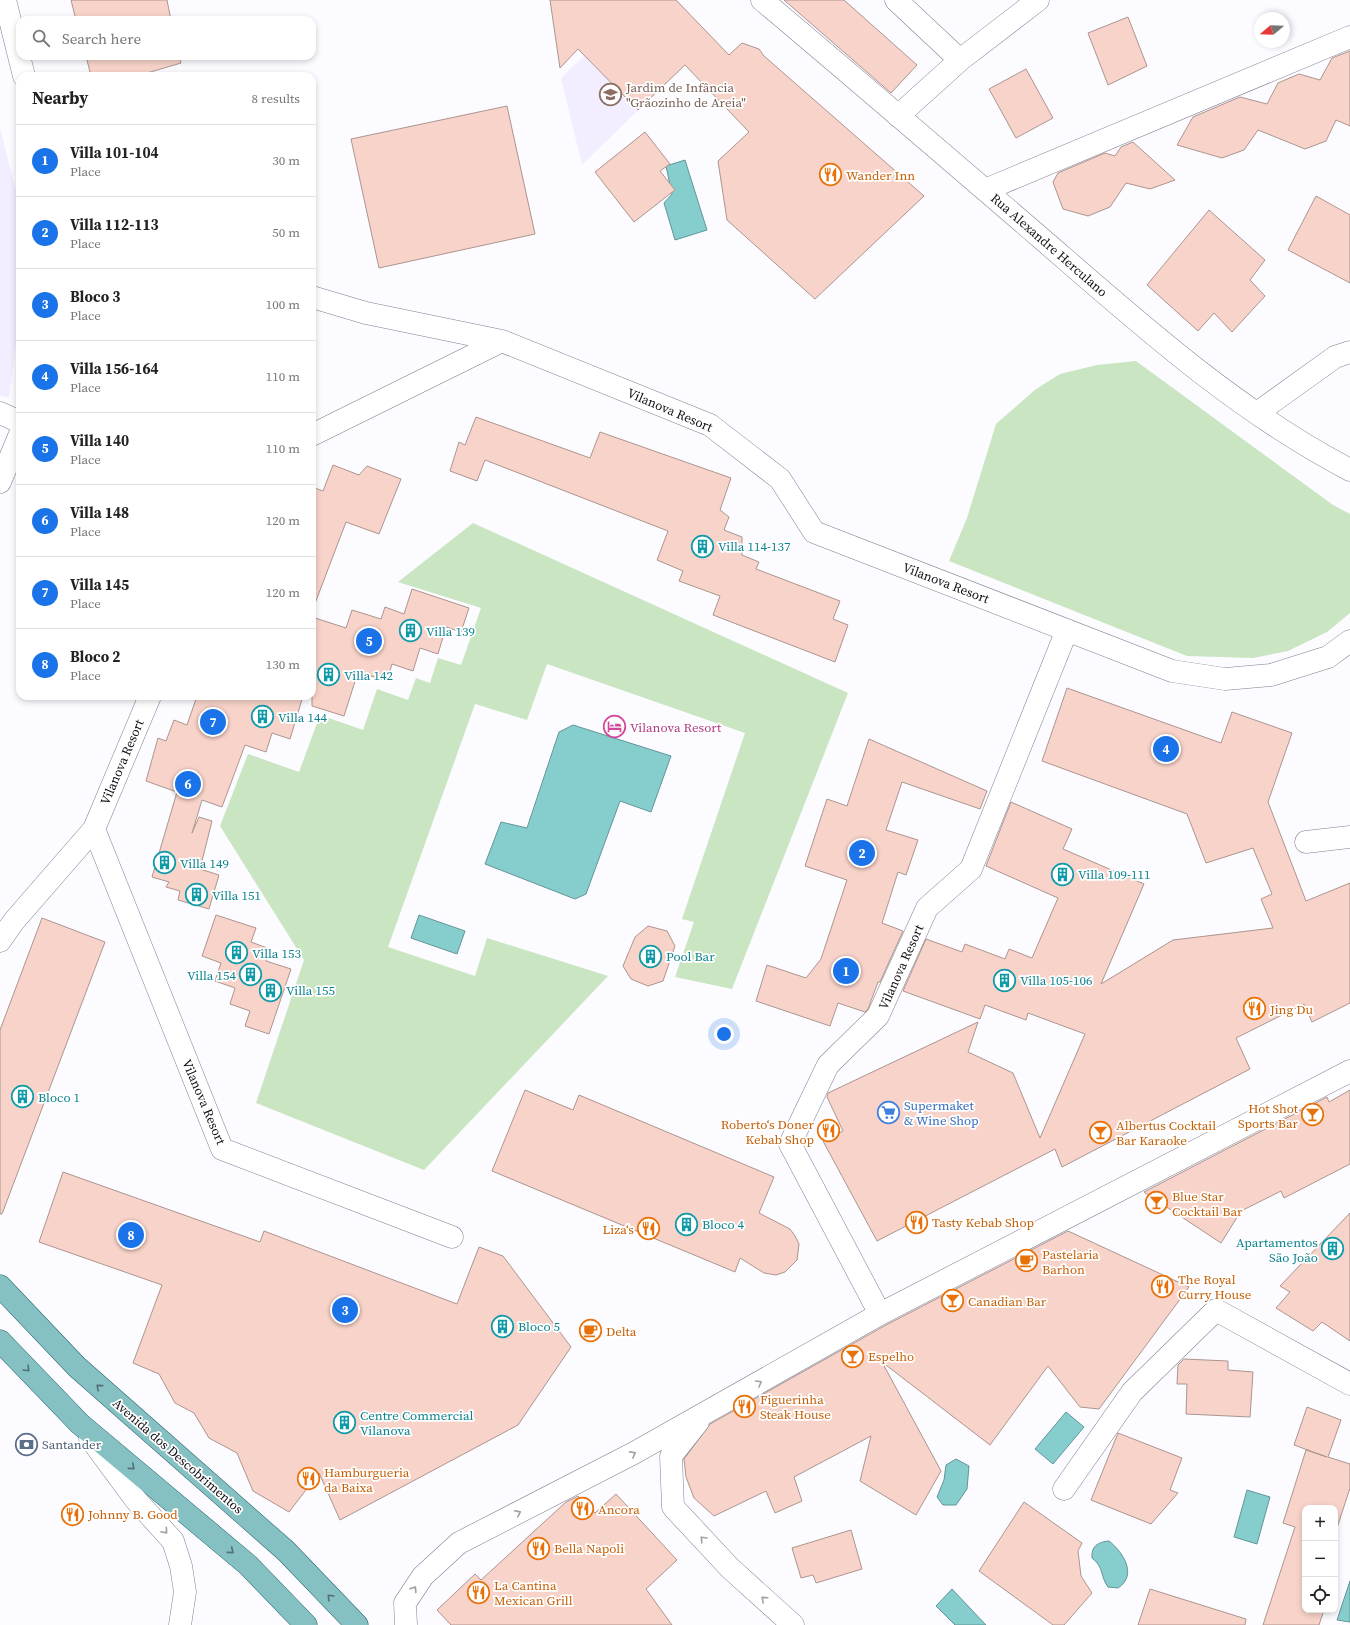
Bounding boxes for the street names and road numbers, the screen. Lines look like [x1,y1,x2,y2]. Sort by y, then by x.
street label: Rua Alexandre Herculano [987,190,1111,300]
street label: Vilanova Resort [625,384,716,436]
street label: Vilanova Resort [900,559,992,608]
street label: Vilanova Resort [96,716,148,807]
street label: Vilanova Resort [875,921,928,1012]
street label: Vilanova Resort [178,1057,230,1148]
street label: Avenida dos Descobrimentos [109,1395,247,1518]

